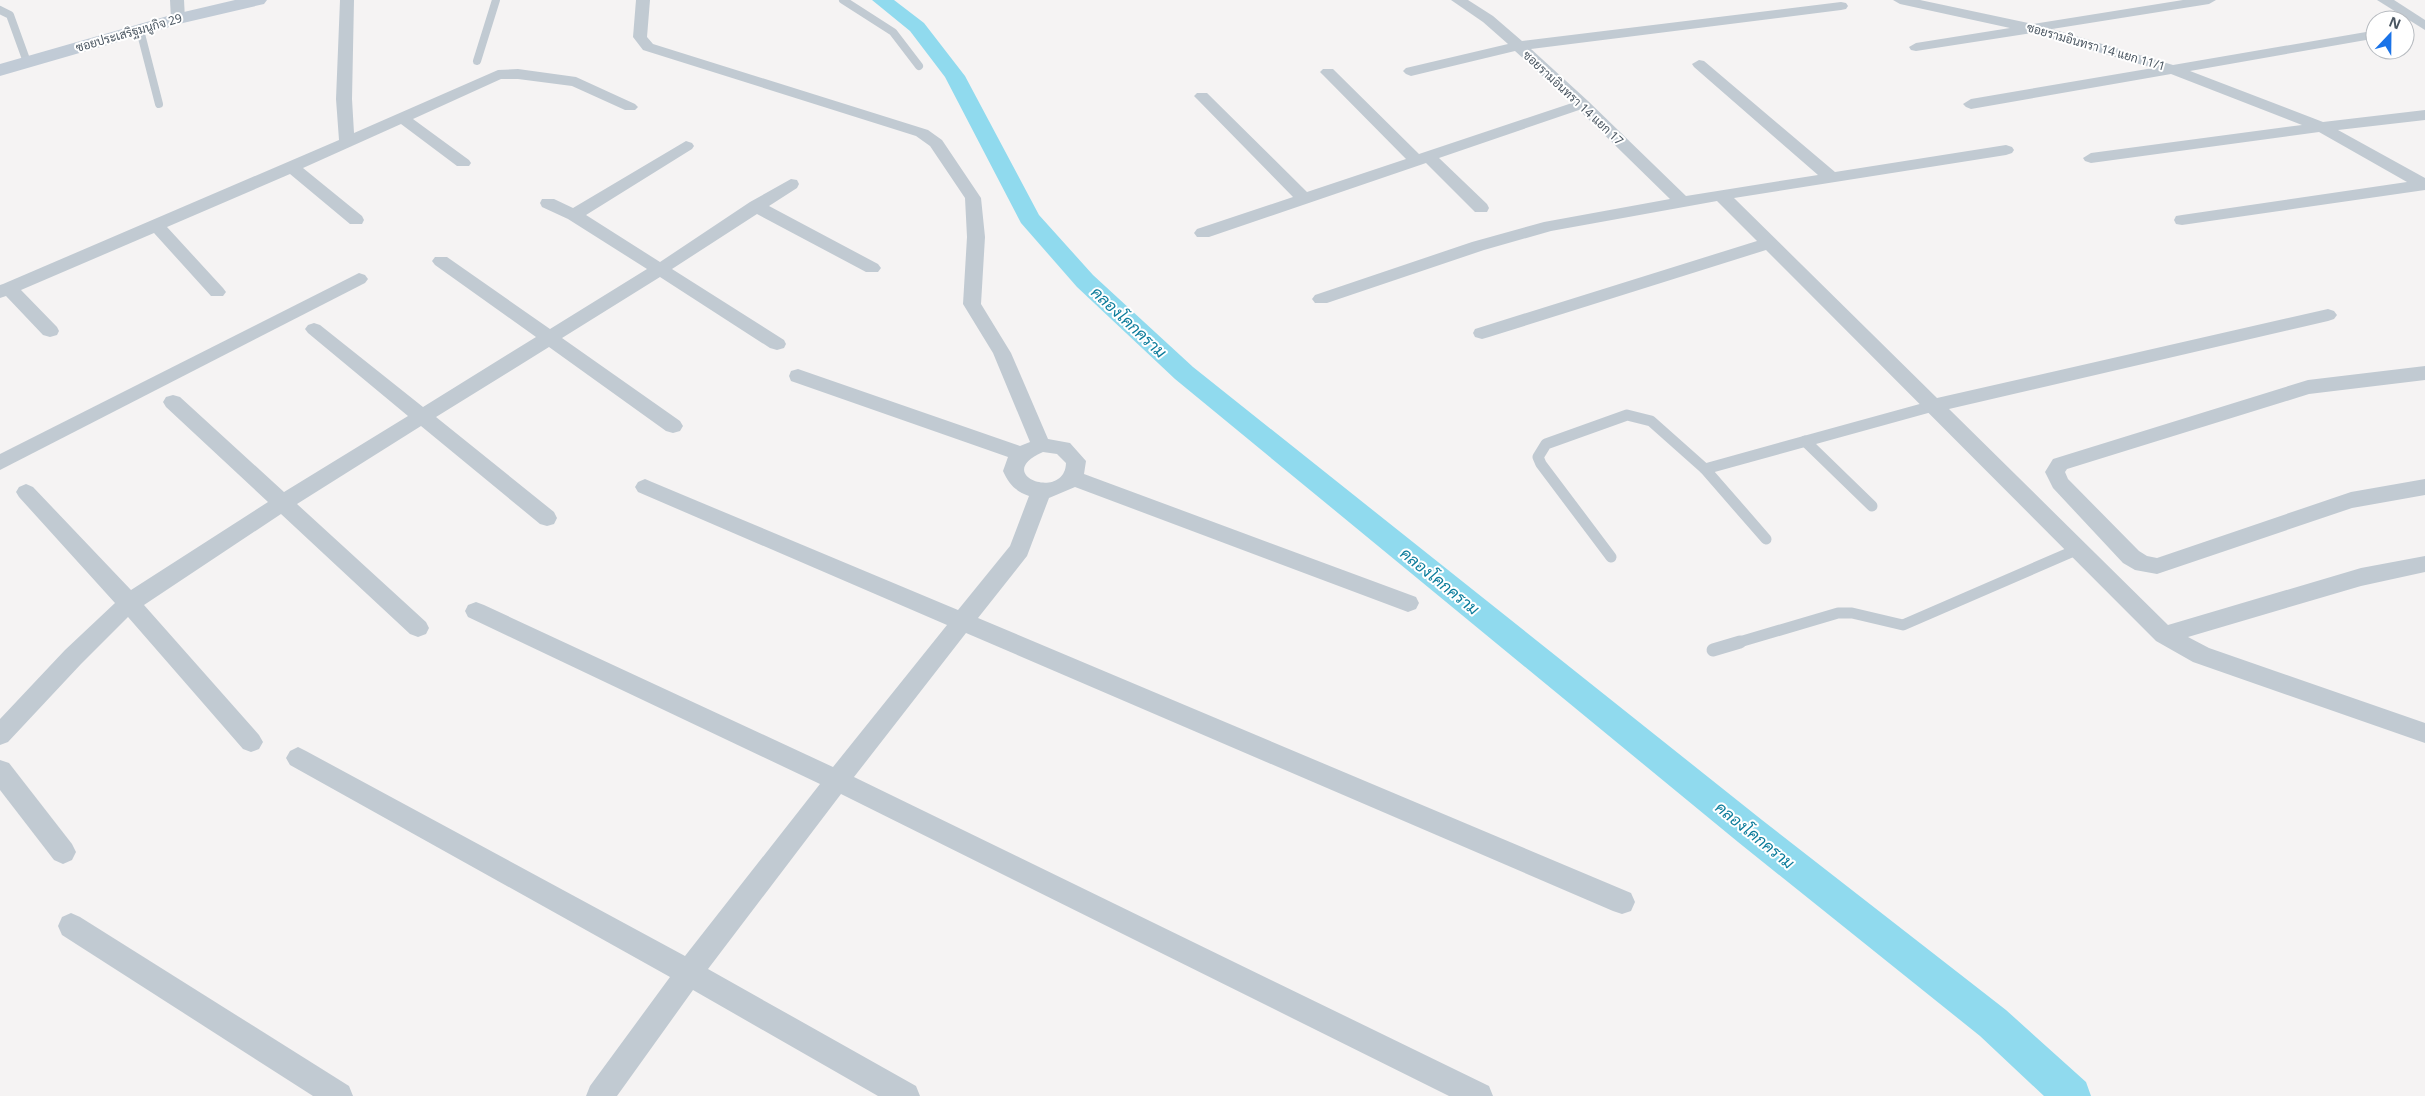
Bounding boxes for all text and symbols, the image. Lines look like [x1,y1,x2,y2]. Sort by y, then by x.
street label: ซอยประเสริฐมนูกิจ 29 [74,9,184,56]
north arrow [2365,10,2415,60]
text: N [2386,12,2404,33]
street label: ซอยรามอินทรา 14 แยก 11/1 [2025,19,2167,74]
street label: ซอยรามอินทรา 14 แยก 17 [1519,46,1628,149]
water label: คลองโคกคราม [1087,281,1172,363]
water label: คลองโคกคราม [1396,542,1484,620]
water label: คลองโคกคราม [1711,796,1799,874]

